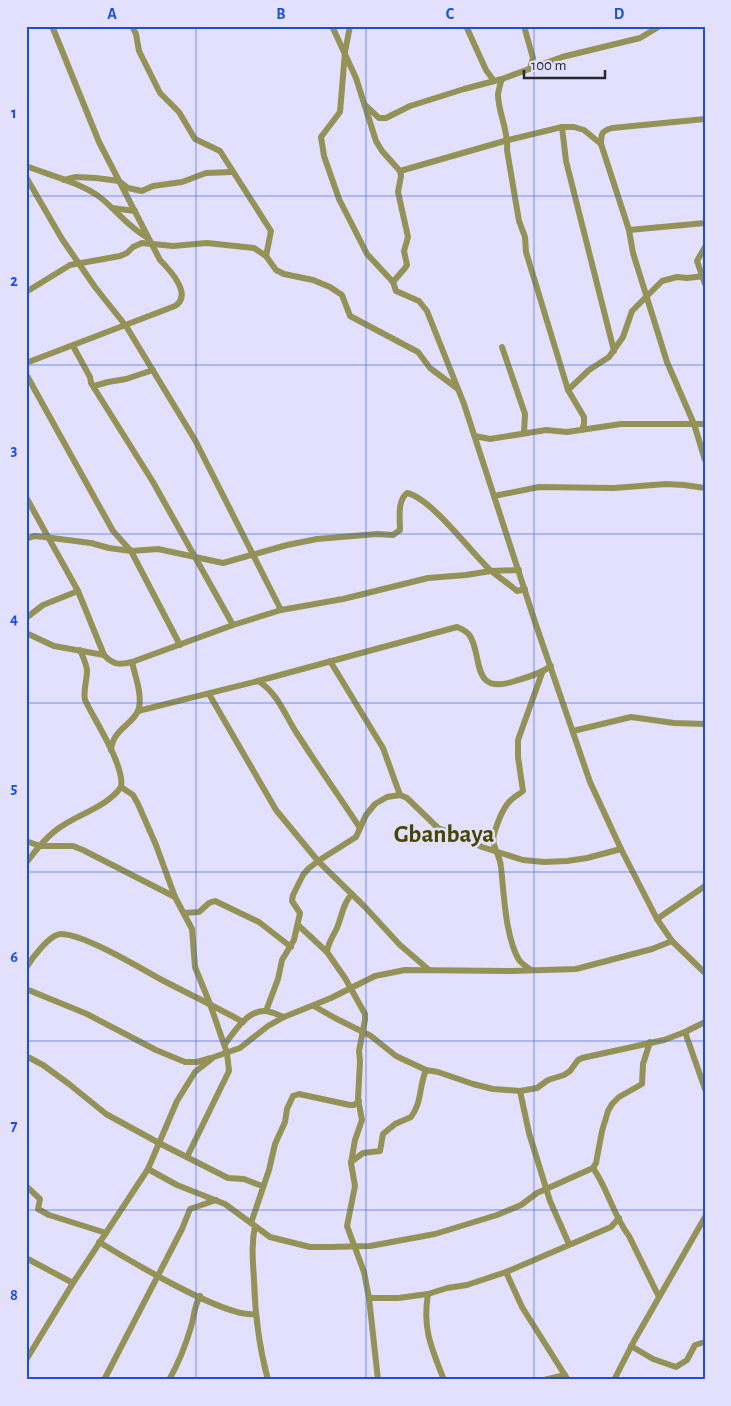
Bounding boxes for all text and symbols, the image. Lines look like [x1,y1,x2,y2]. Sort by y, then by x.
text: A [107,6,117,22]
text: B [276,6,286,22]
text: C [446,6,455,22]
text: D [614,6,625,22]
scale bar [524,48,605,80]
text: 100 m [531,58,566,73]
text: 1 [11,105,17,121]
text: 2 [10,273,18,289]
text: 3 [11,442,18,458]
text: 4 [10,611,18,627]
text: 5 [11,780,18,796]
district label: Gbanbaya [394,822,494,847]
text: 6 [10,949,18,965]
text: 7 [11,1118,18,1134]
text: 8 [10,1287,18,1303]

